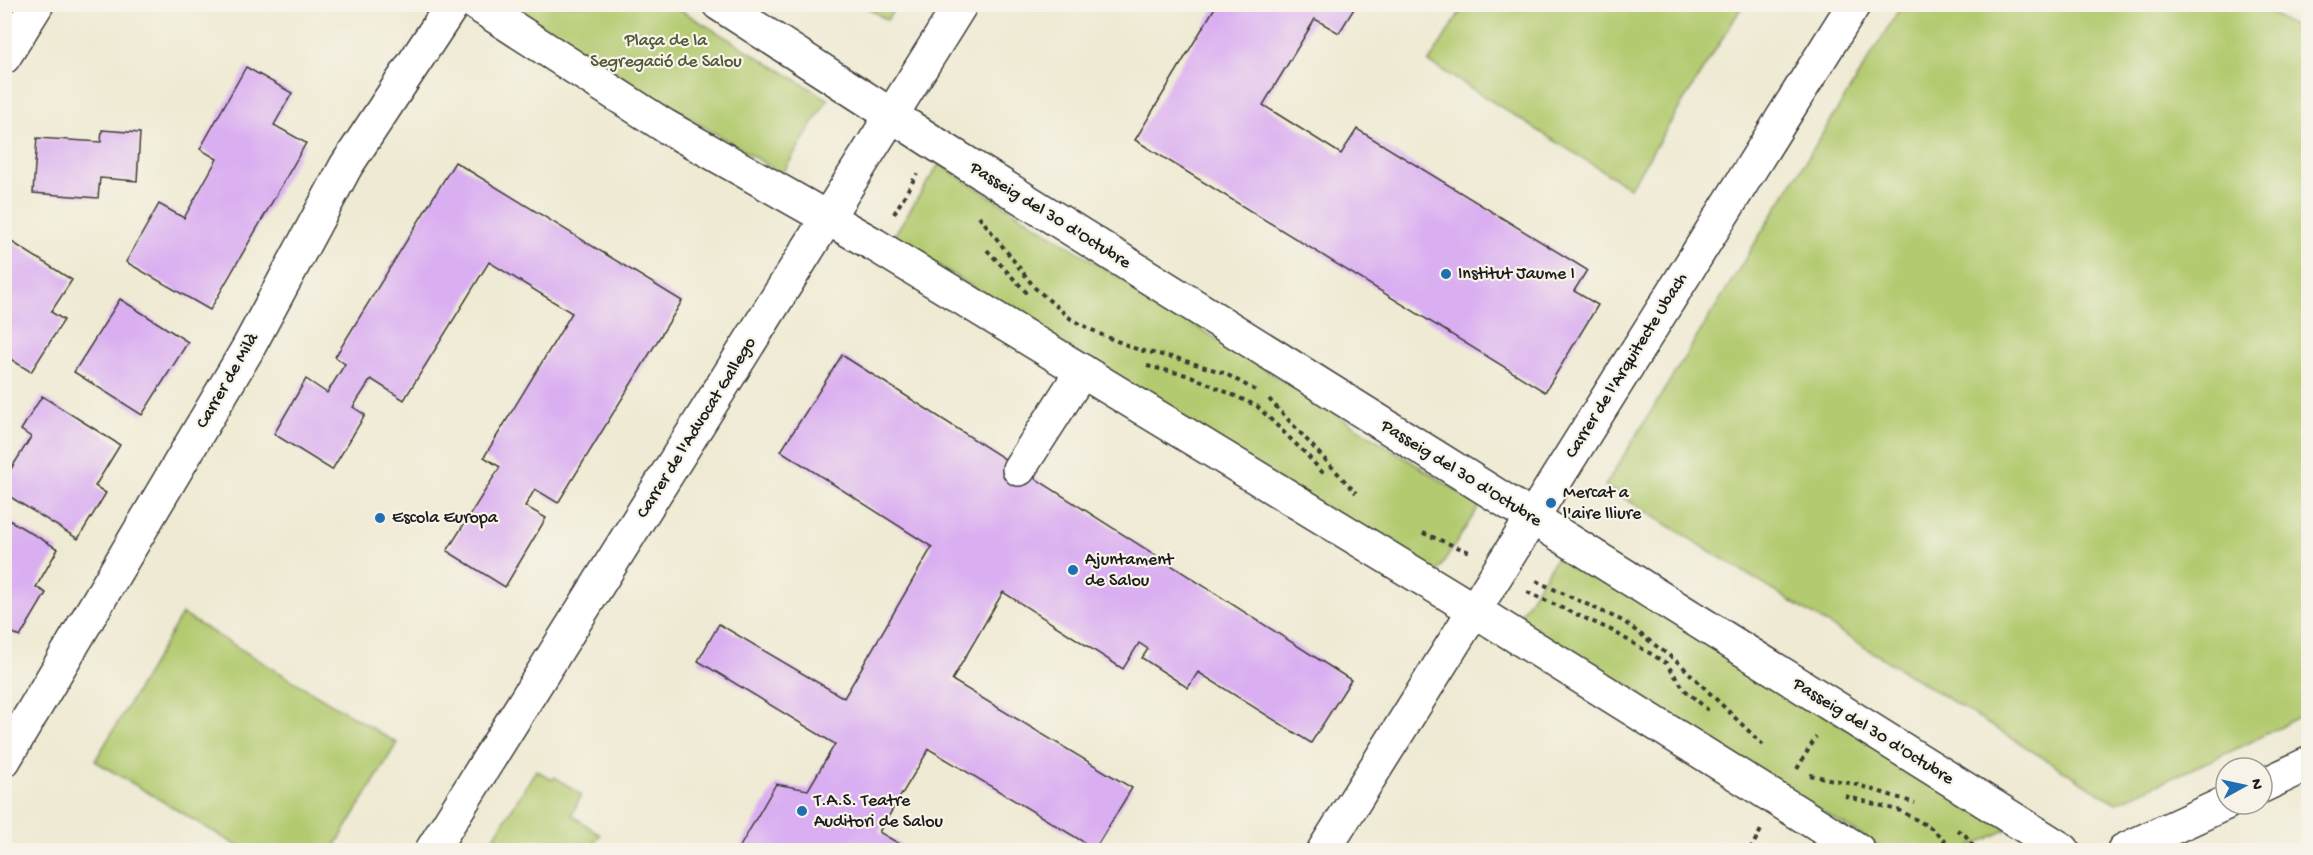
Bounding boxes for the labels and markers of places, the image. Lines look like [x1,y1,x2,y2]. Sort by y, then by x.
place label: Institut Jaume I [1458,264,1575,285]
marker: Institut Jaume I [1439,267,1453,281]
place label: Mercat a l'aire lliure [1563,483,1642,525]
marker: Mercat a l'aire lliure [1544,496,1558,510]
place label: Escola Europa [392,508,499,529]
marker: Escola Europa [373,511,387,525]
place label: Ajuntament de Salou [1085,550,1175,592]
marker: Ajuntament de Salou [1066,563,1080,577]
place label: T.A.S. Teatre Auditori de Salou [813,791,943,833]
marker: T.A.S. Teatre Auditori de Salou [795,804,809,818]

